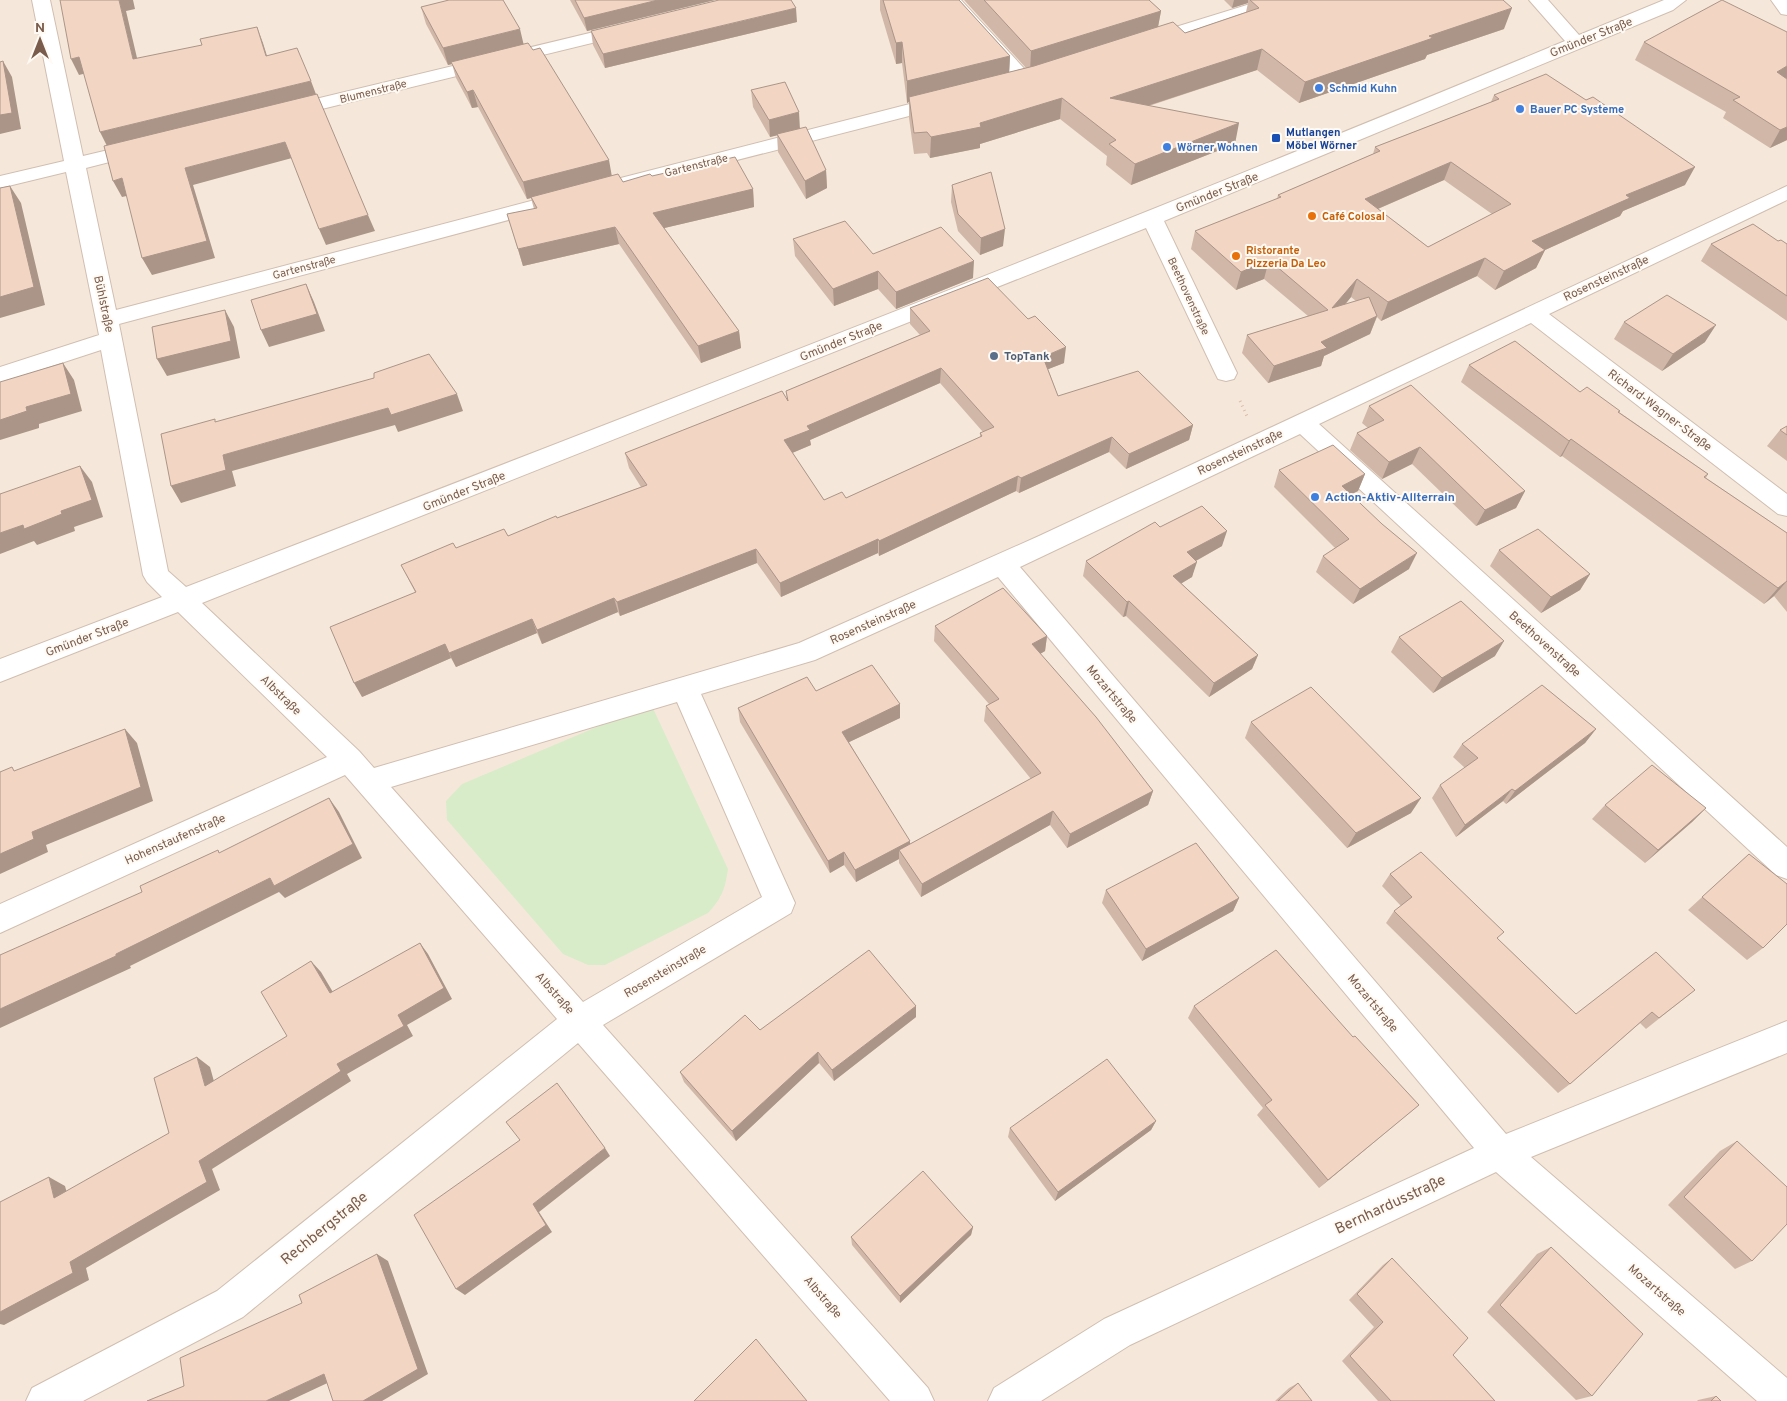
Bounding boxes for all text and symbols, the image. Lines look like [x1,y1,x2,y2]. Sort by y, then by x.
street label: Gmünder Straße [1548,14,1635,62]
north arrow [15,15,65,65]
text: N [35,20,45,37]
street label: Blumenstraße [338,77,408,107]
marker: Schmid Kuhn [1313,82,1325,94]
place label: Schmid Kuhn [1329,82,1397,96]
marker: Bauer PC Systeme [1514,103,1526,115]
place label: Bauer PC Systeme [1530,103,1624,117]
place label: Mutlangen Möbel Wörner [1286,126,1357,153]
marker: Mutlangen Möbel Wörner [1270,132,1282,144]
marker: Wörner Wohnen [1161,141,1173,153]
place label: Wörner Wohnen [1177,141,1258,155]
street label: Gartenstraße [663,151,729,181]
street label: Gmünder Straße [1174,169,1261,217]
marker: Café Colosal [1306,210,1318,222]
place label: Café Colosal [1322,210,1385,224]
place label: Ristorante Pizzeria Da Leo [1246,244,1326,271]
marker: Ristorante Pizzeria Da Leo [1230,250,1242,262]
street label: Rosensteinstraße [1561,252,1652,306]
street label: Gartenstraße [271,253,337,283]
street label: Beethovenstraße [1164,255,1212,338]
street label: Bühlstraße [89,274,117,334]
street label: Gmünder Straße [798,318,885,366]
place label: TopTank [1004,349,1050,365]
marker: TopTank [988,350,1000,362]
street label: Richard-Wagner-Straße [1604,366,1715,455]
street label: Rosensteinstraße [1195,426,1286,480]
street label: Gmünder Straße [421,468,508,516]
place label: Action-Aktiv-Allterrain [1325,490,1455,506]
marker: Action-Aktiv-Allterrain [1309,491,1321,503]
street label: Rosensteinstraße [828,597,919,649]
street label: Beethovenstraße [1505,608,1584,681]
street label: Gmünder Straße [43,615,131,661]
street label: Mozartstraße [1082,662,1140,727]
street label: Albstraße [256,672,304,719]
street label: Hohenstaufenstraße [122,810,228,869]
street label: Rosensteinstraße [621,942,710,1002]
street label: Albstraße [531,969,577,1018]
street label: Mozartstraße [1343,971,1401,1036]
street label: Bernhardusstraße [1332,1171,1449,1239]
street label: Rechbergstraße [278,1188,372,1270]
street label: Mozartstraße [1624,1261,1689,1320]
street label: Albstraße [799,1273,845,1322]

